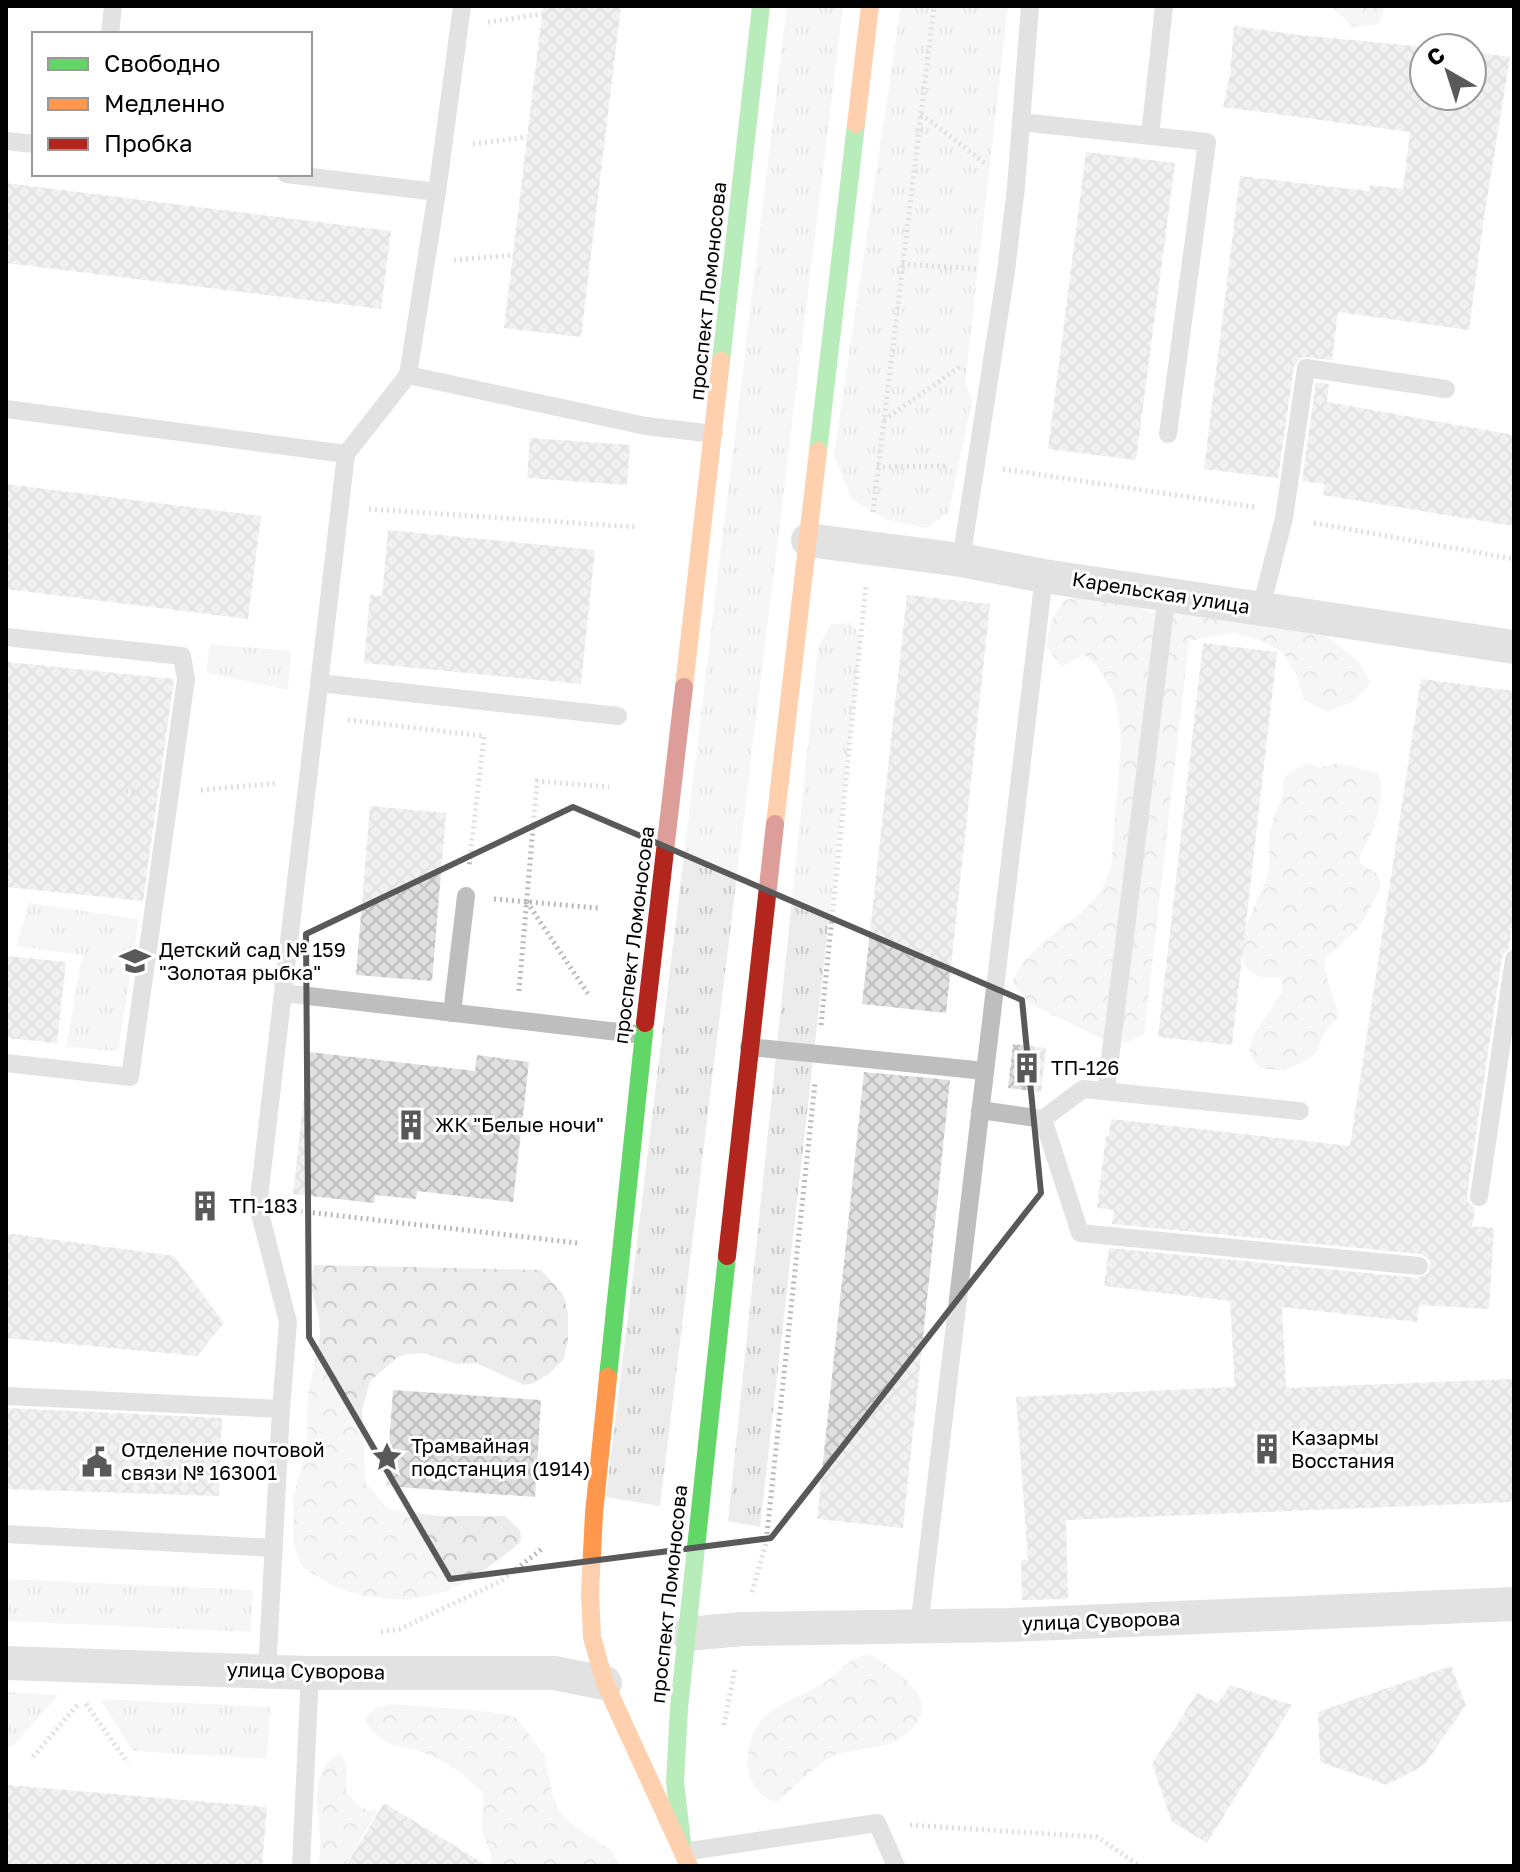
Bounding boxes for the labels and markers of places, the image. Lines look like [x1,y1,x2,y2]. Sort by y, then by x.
place label: Детский сад № 159 "Золотая рыбка" [159,937,346,984]
school or university icon: Детский сад № 159 "Золотая рыбка" [118,944,152,978]
building icon: ТП-126 [1010,1051,1044,1085]
place label: ТП-126 [1051,1055,1119,1079]
building icon: ЖК "Белые ночи" [394,1108,428,1142]
place label: ЖК "Белые ночи" [435,1112,604,1136]
building icon: ТП-183 [188,1189,222,1223]
place label: ТП-183 [229,1193,298,1217]
place label: Казармы Восстания [1291,1425,1395,1472]
building icon: Казармы Восстания [1250,1432,1284,1466]
place label: Трамвайная подстанция (1914) [411,1433,591,1480]
place label: Отделение почтовой связи № 163001 [121,1437,325,1484]
place icon: Трамвайная подстанция (1914) [370,1440,404,1474]
public building icon: Отделение почтовой связи № 163001 [80,1445,114,1479]

